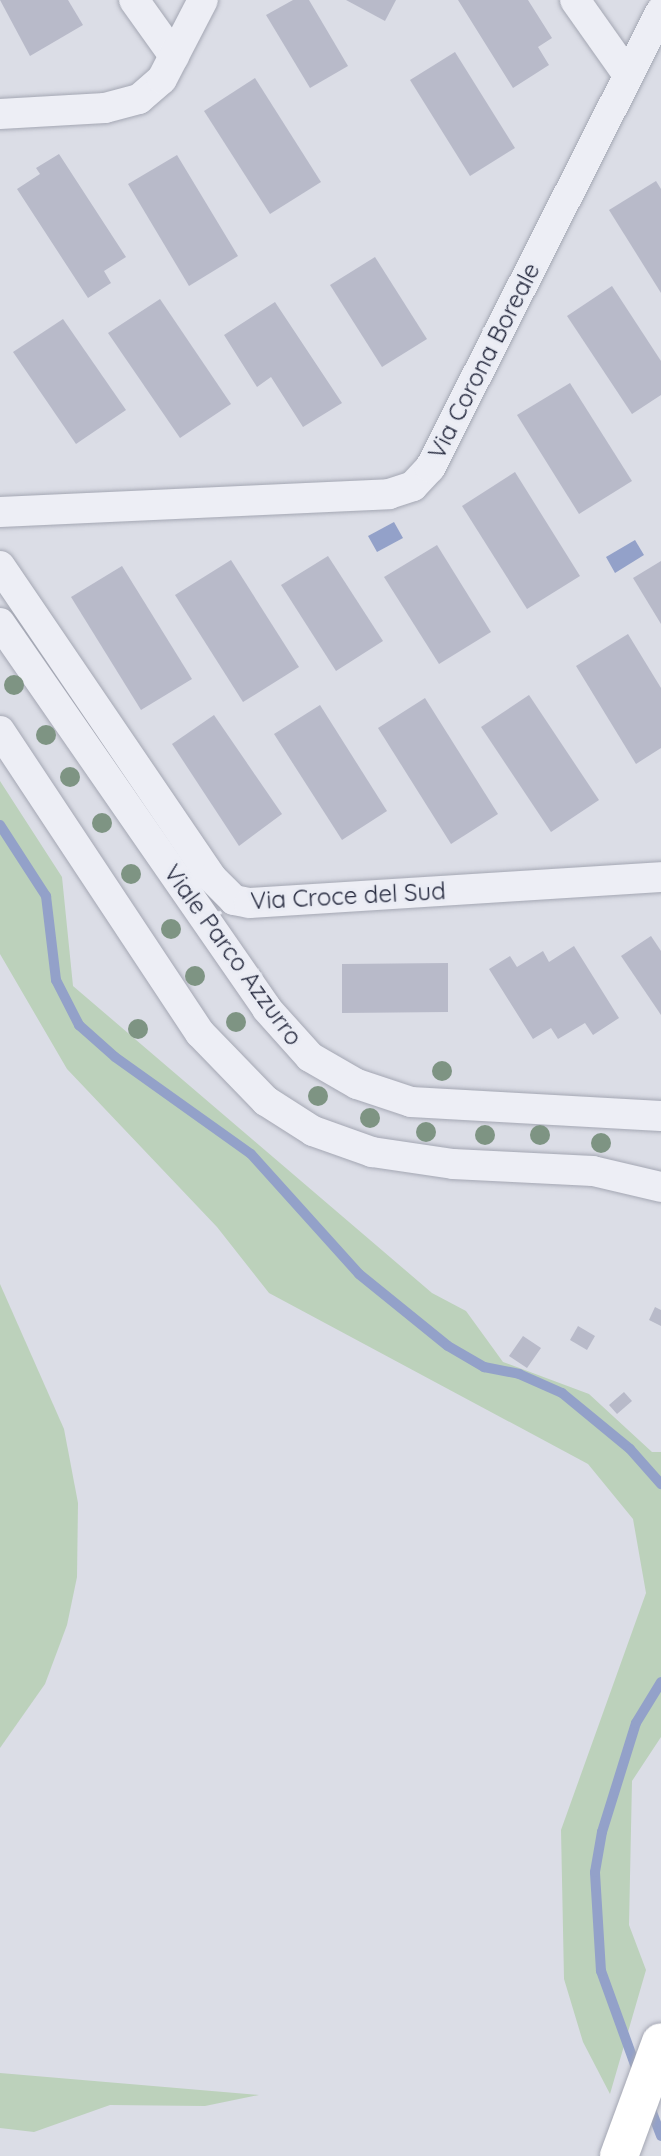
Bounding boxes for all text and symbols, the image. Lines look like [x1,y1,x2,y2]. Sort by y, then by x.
street label: Via Corona Boreale [422,258,546,464]
street label: Viale Parco Azzurro [158,859,308,1051]
street label: Via Croce del Sud [250,877,446,915]

